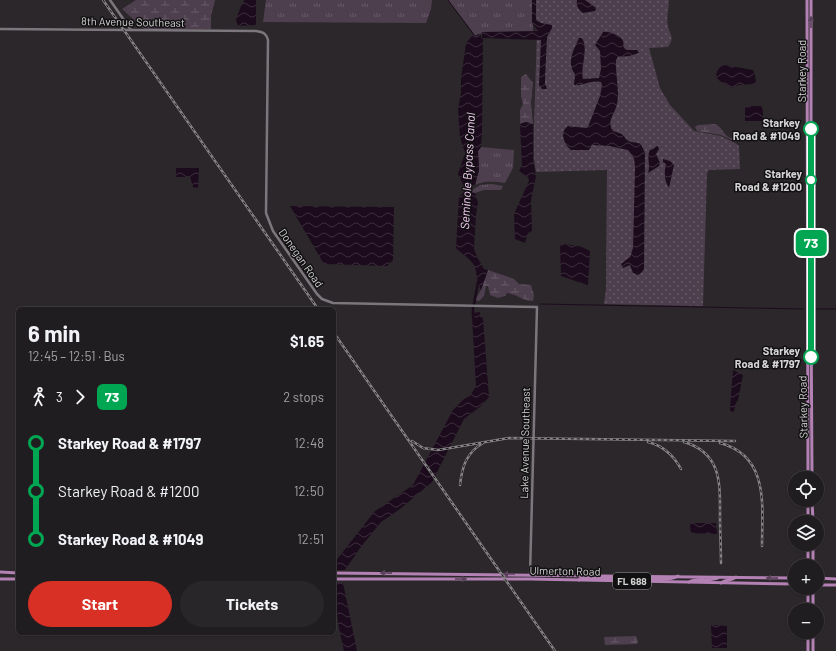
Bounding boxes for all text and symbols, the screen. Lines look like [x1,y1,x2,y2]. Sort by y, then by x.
street label: 8th Avenue Southeast [81,14,185,29]
one-way arrow [808,15,814,28]
street label: Starkey Road [795,40,808,102]
water label: Seminole Bypass Canal [457,112,477,230]
place label: Starkey Road & #1049 [733,116,800,142]
marker: Starkey Road & #1049 [803,121,819,137]
place label: Starkey Road & #1200 [735,167,802,193]
marker: Starkey Road & #1200 [805,174,817,186]
street label: Donegan Road [276,226,326,289]
line badge: 73 [793,230,829,256]
text: 73 [804,234,818,251]
text: 6 min [28,320,80,346]
text: $1.65 [290,332,324,350]
place label: Starkey Road & #1797 [735,344,801,370]
text: 12:45 – 12:51 · Bus [28,348,125,364]
marker: Starkey Road & #1797 [803,349,819,365]
street label: Starkey Road [795,376,810,438]
icon: walk [28,386,50,408]
icon: forward [69,386,91,408]
street label: Lake Avenue Southeast [517,387,532,499]
text: 73 [105,388,119,405]
text: 3 [56,389,63,405]
text: 2 stops [283,389,324,405]
text: Starkey Road & #1797 [58,434,201,452]
text: 12:48 [294,435,324,451]
map controls [788,471,824,639]
button: locate [788,471,824,507]
text: Starkey Road & #1200 [58,482,199,500]
text: 12:50 [294,483,324,499]
button: layers [788,515,824,551]
text: Starkey Road & #1049 [58,530,204,548]
text: 12:51 [297,531,324,547]
button: + [788,559,824,595]
street label: Ulmerton Road [529,563,601,578]
one-way arrow [380,570,392,577]
one-way arrow [502,571,515,577]
road number: FL 688 [613,573,651,589]
one-way arrow [765,575,778,581]
one-way arrow [455,576,468,582]
button: Start [28,581,172,627]
button: Tickets [180,581,324,627]
button: − [788,603,824,639]

